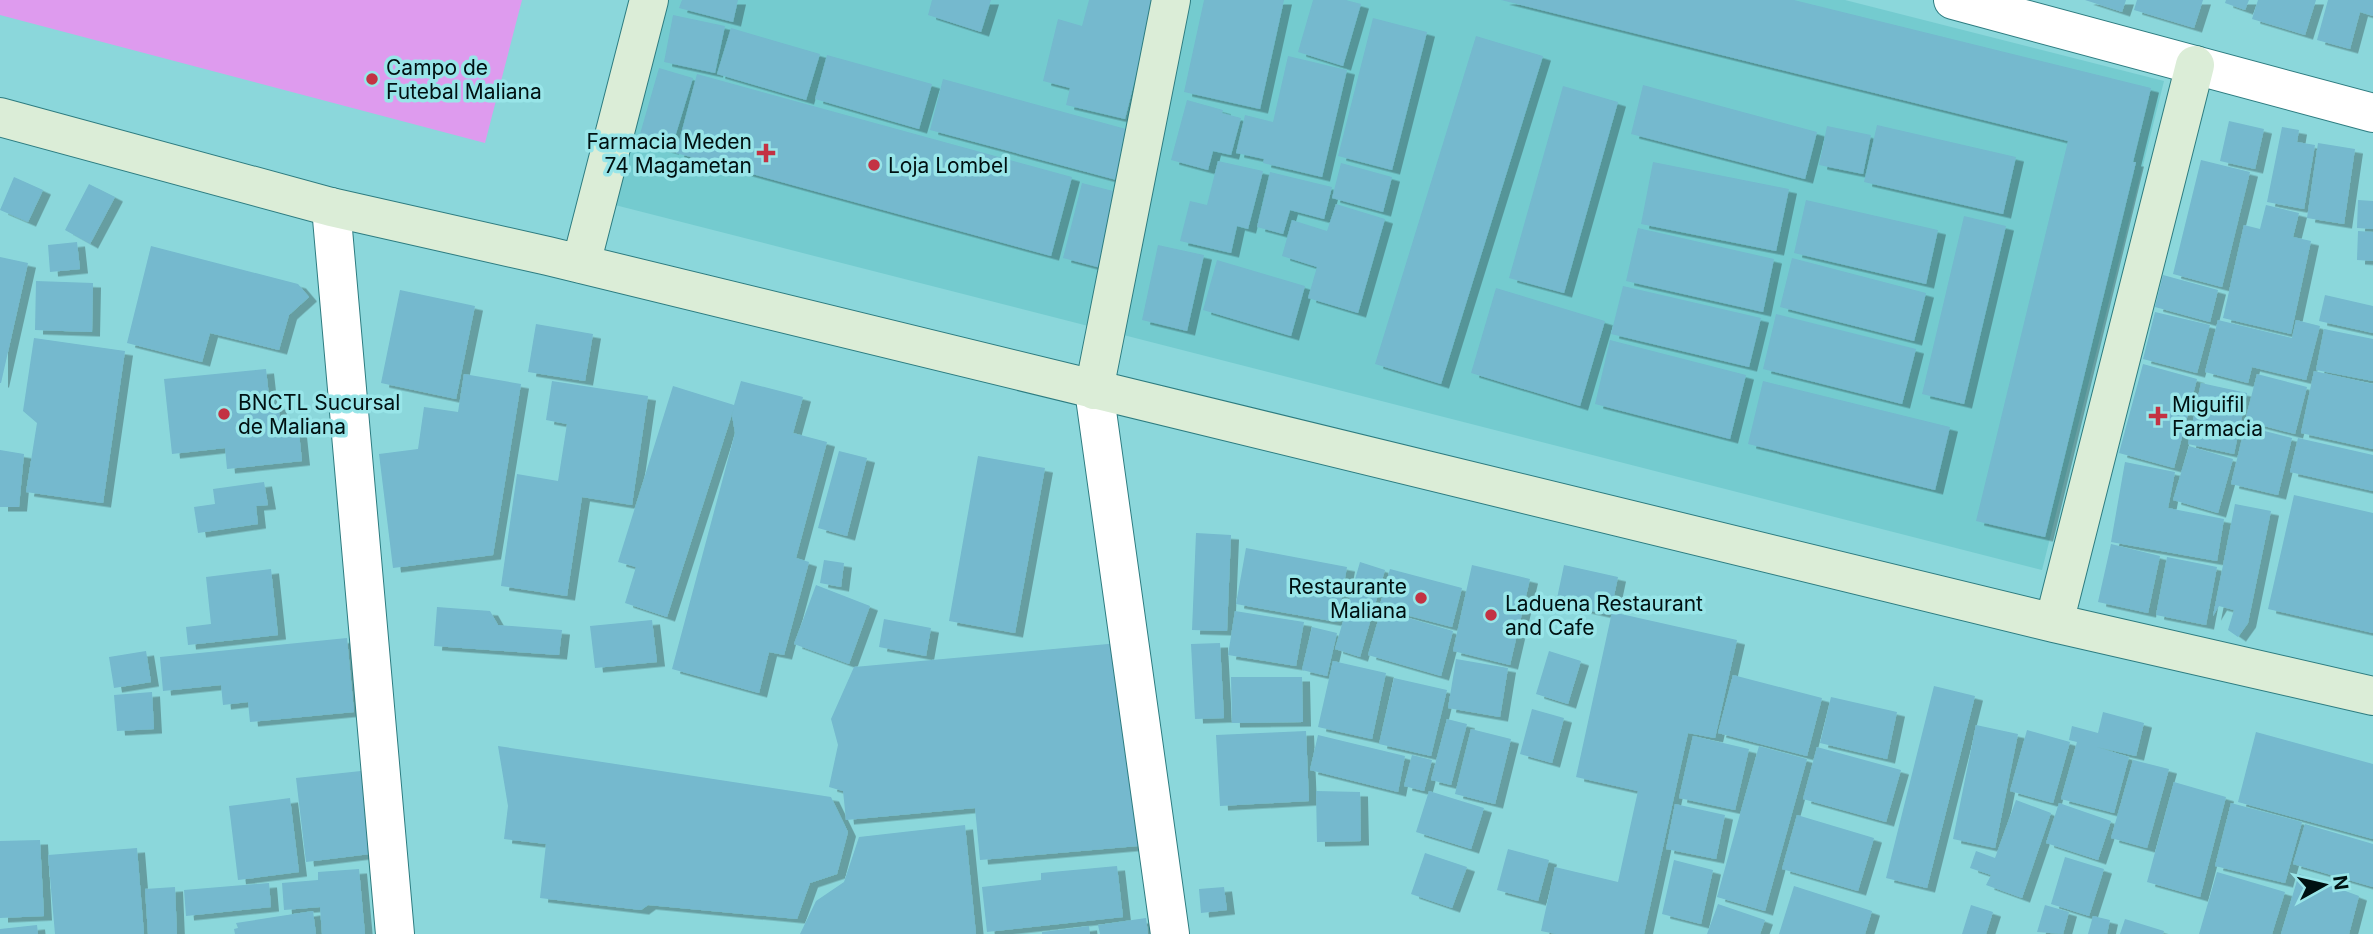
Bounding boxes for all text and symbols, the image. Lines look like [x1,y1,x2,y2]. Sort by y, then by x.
place label: Campo de Futebal Maliana [386,55,542,104]
marker: Campo de Futebal Maliana [364,71,380,87]
place label: Farmacia Meden 74 Magametan [586,129,752,178]
marker: Farmacia Meden 74 Magametan [758,145,774,161]
place label: Loja Lombel [888,153,1008,178]
marker: Loja Lombel [866,157,882,173]
place label: BNCTL Sucursal de Maliana [238,390,400,439]
place label: Miguifil Farmacia [2172,392,2263,441]
marker: BNCTL Sucursal de Maliana [216,406,232,422]
marker: Miguifil Farmacia [2150,408,2166,424]
place label: Restaurante Maliana [1288,574,1407,623]
marker: Restaurante Maliana [1413,590,1429,606]
place label: Laduena Restaurant and Cafe [1505,591,1703,640]
marker: Laduena Restaurant and Cafe [1483,607,1499,623]
north arrow [2289,850,2359,920]
text: N [2328,874,2353,891]

